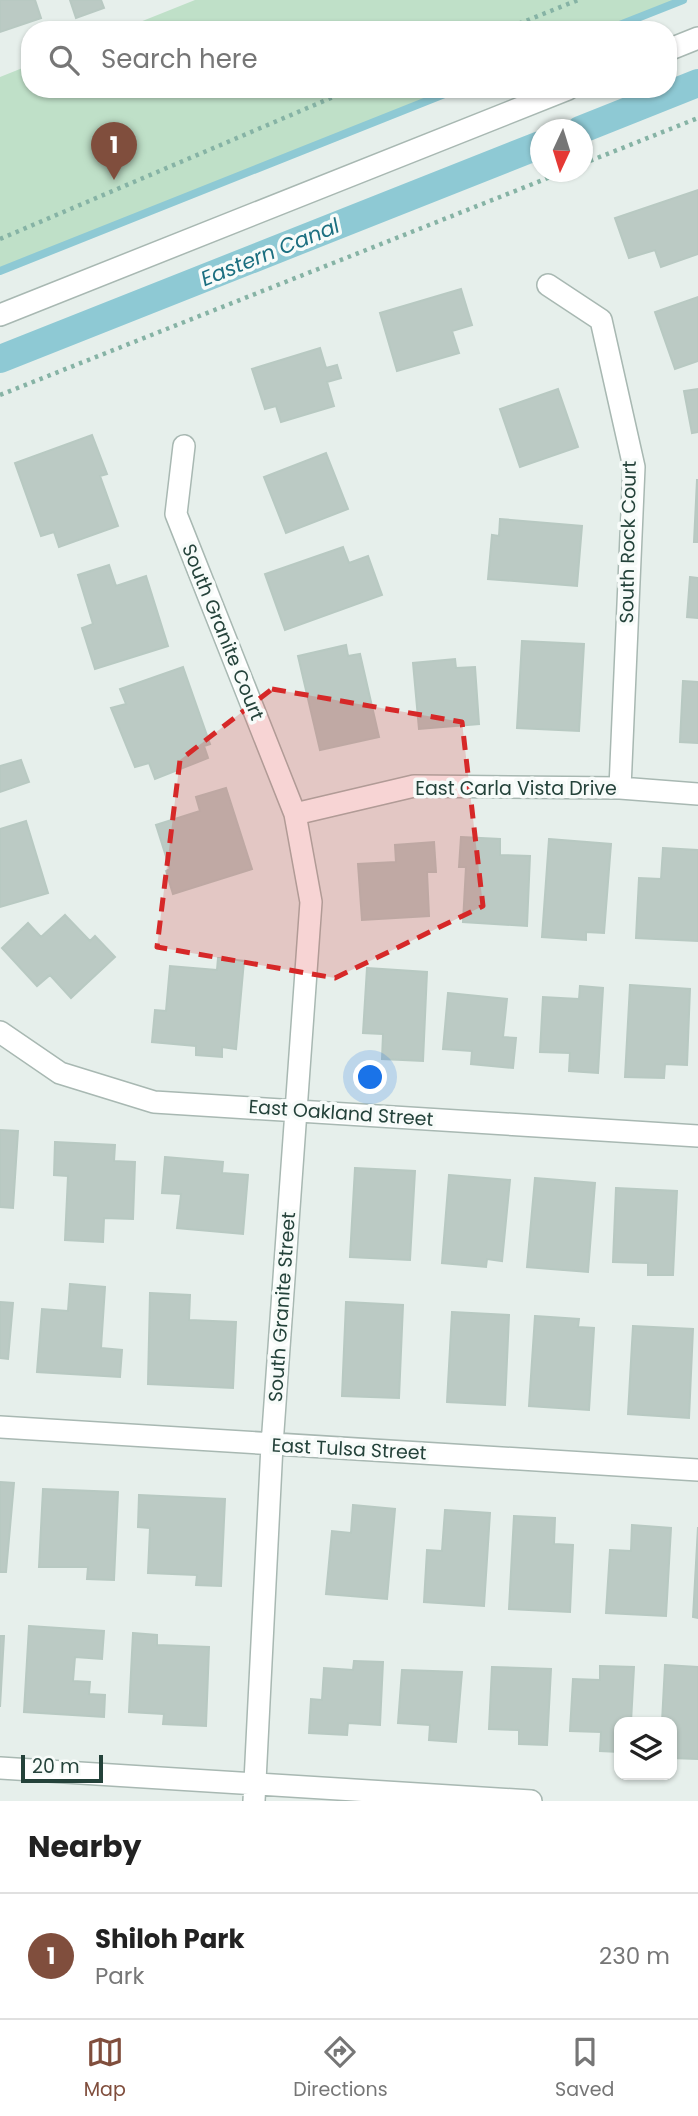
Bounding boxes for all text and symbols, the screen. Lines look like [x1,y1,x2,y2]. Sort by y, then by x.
search box [21,21,677,98]
icon: search [45,41,83,79]
text: Search here [101,41,258,77]
north arrow [530,119,593,182]
pin: 1 [91,122,137,180]
water label: Eastern Canal [196,211,345,293]
street label: South Rock Court [613,460,643,624]
street label: South Granite Court [175,540,271,724]
street label: East Carla Vista Drive [415,775,617,802]
your location [353,1060,387,1094]
street label: East Oakland Street [248,1093,434,1133]
street label: South Granite Street [262,1211,302,1403]
street label: East Tulsa Street [271,1431,427,1467]
map controls [614,1717,677,1780]
button: layers [614,1717,677,1780]
scale bar [21,1752,103,1784]
text: 20 m [32,1753,80,1780]
text: Nearby [28,1825,142,1868]
text: Shiloh Park [95,1921,245,1957]
text: 1 [47,1940,55,1972]
text: 230 m [599,1940,670,1972]
text: Park [95,1960,144,1992]
tab: Map [84,2033,126,2104]
tab: Directions [293,2033,388,2104]
tab: Saved [555,2033,614,2104]

